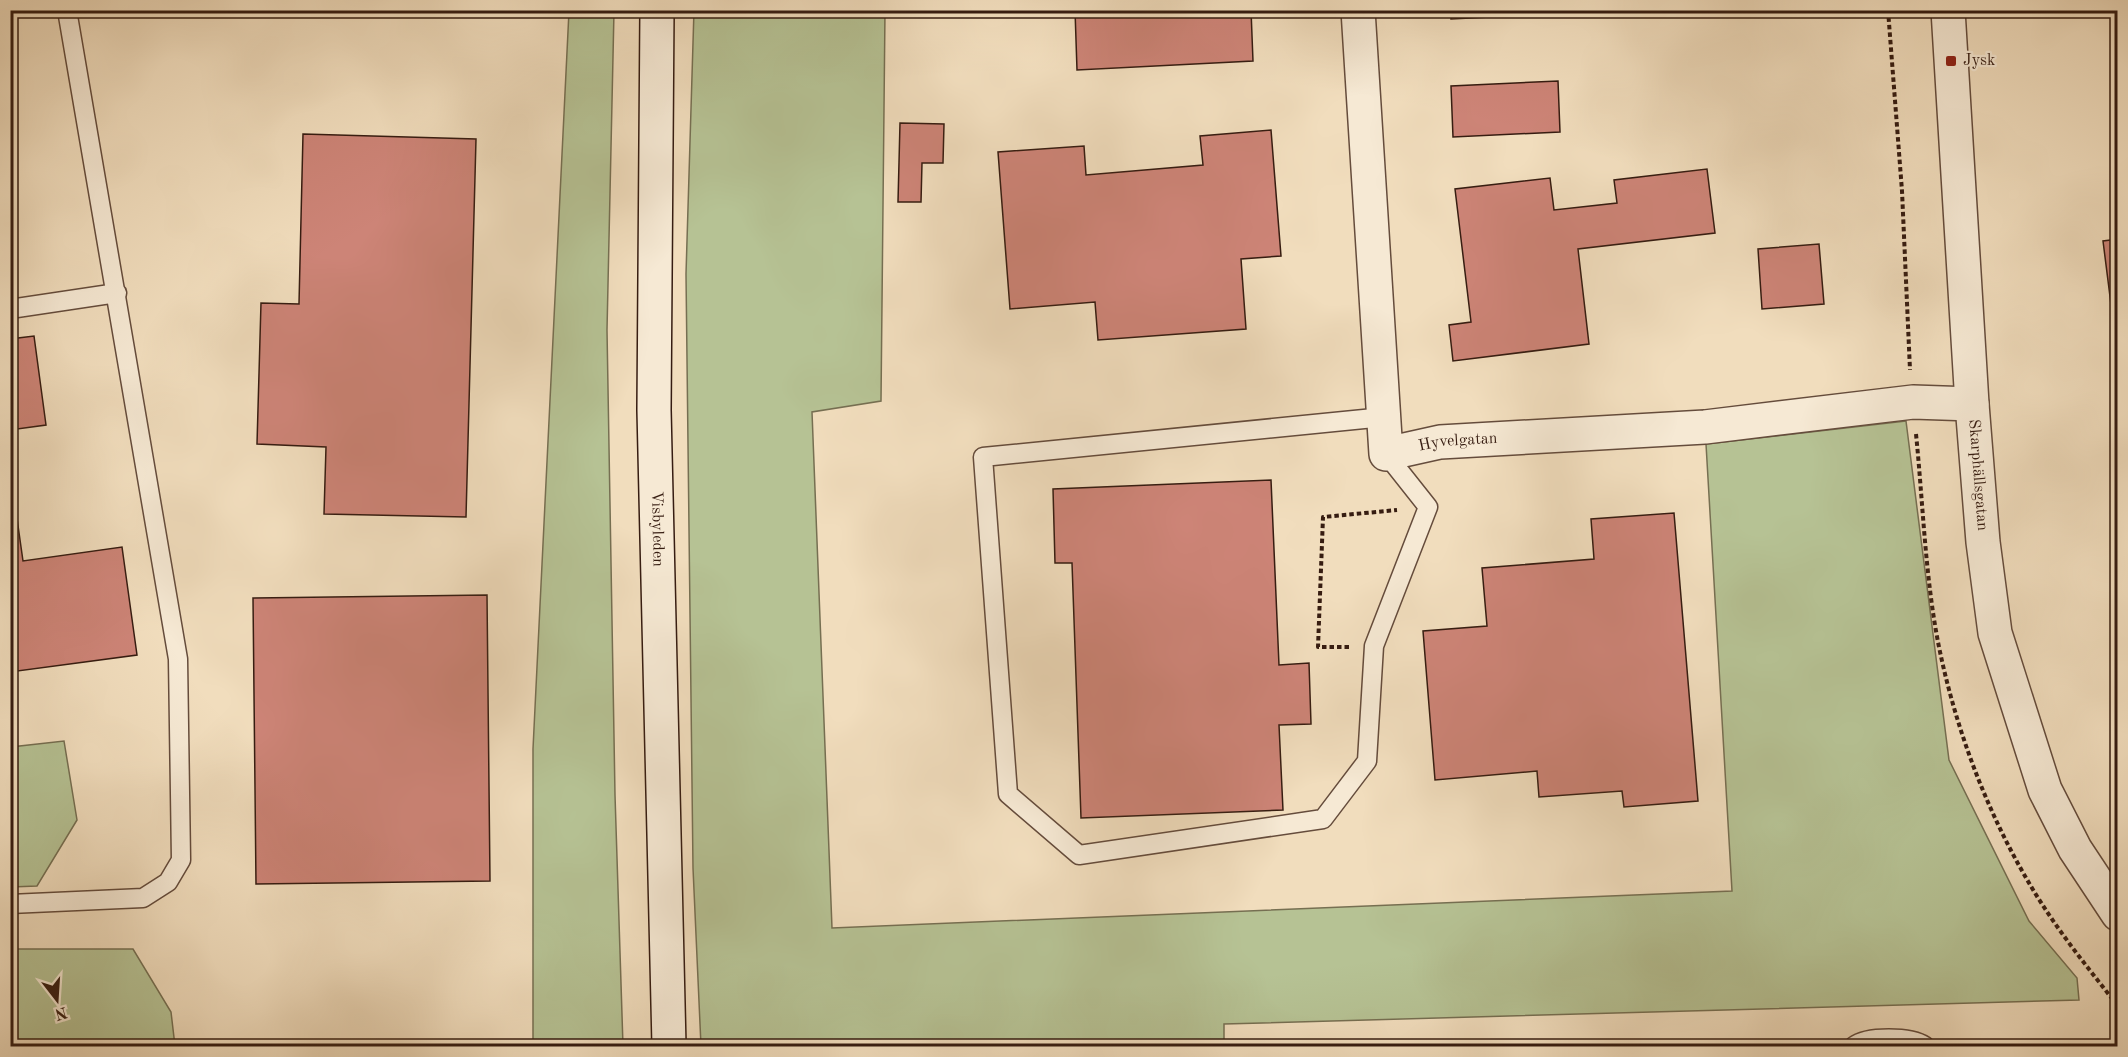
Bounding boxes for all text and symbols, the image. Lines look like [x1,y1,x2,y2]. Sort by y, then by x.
place label: Jysk [1963,53,1995,69]
marker: Jysk [1944,54,1958,68]
street label: Skarphällsgatan [1965,419,1990,532]
street label: Hyvelgatan [1417,431,1498,455]
street label: Visbyleden [648,491,666,567]
north arrow [27,970,87,1030]
text: N [52,1003,69,1022]

